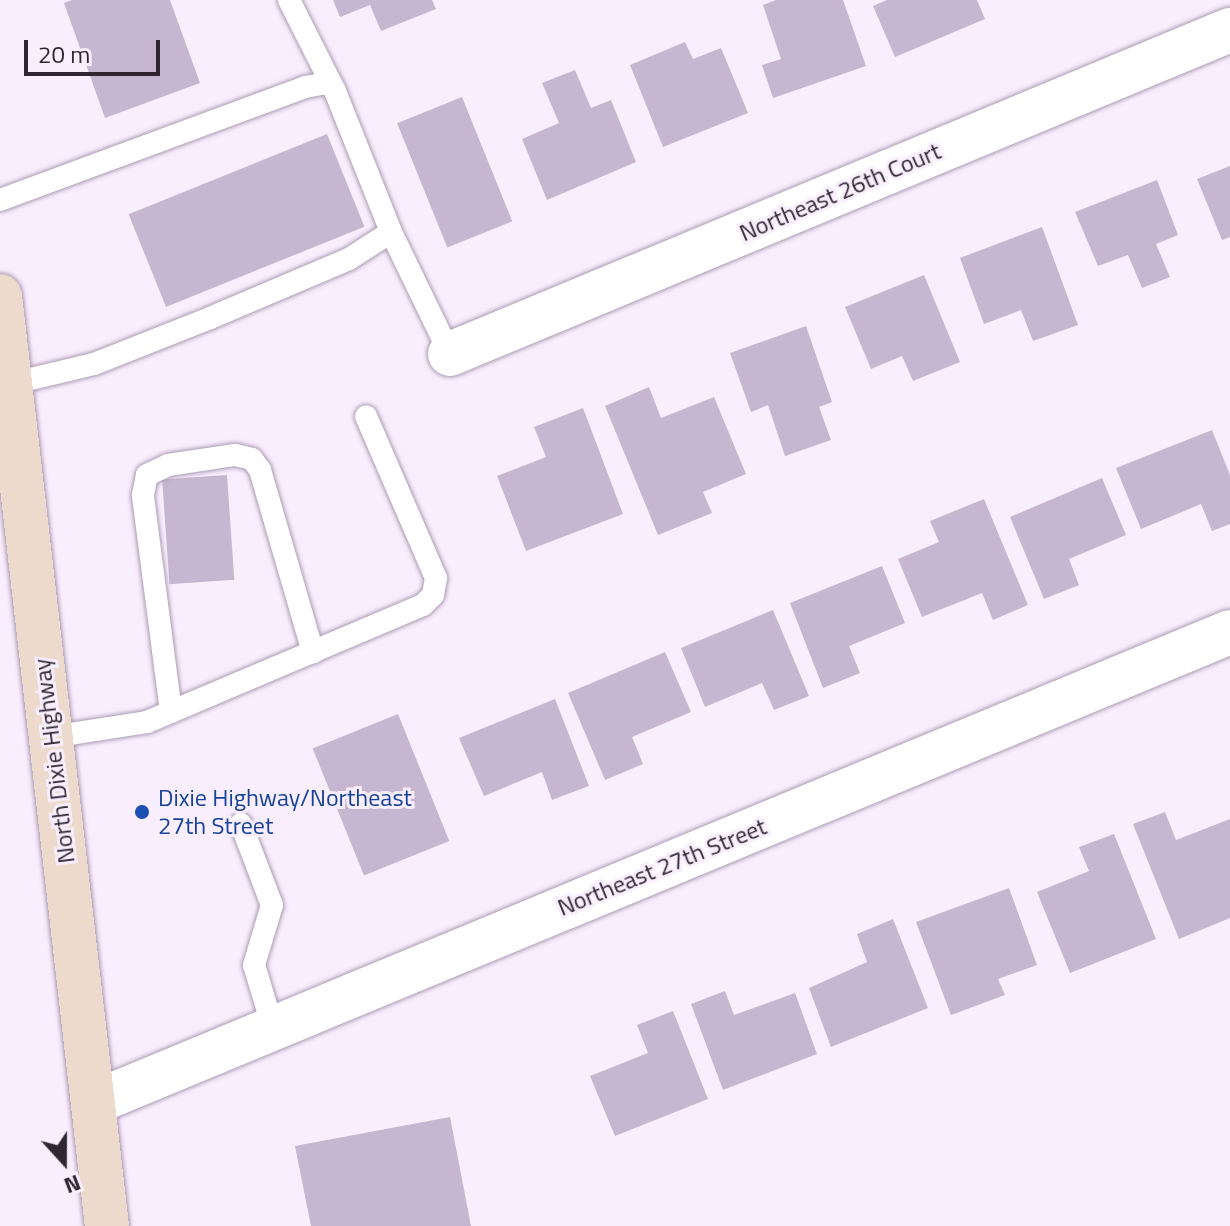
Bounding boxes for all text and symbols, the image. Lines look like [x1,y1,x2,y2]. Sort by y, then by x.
scale bar [28,24,164,74]
text: 20 m [38,36,90,72]
street label: Northeast 26th Court [735,137,945,247]
street label: North Dixie Highway [27,657,81,865]
place label: Dixie Highway/Northeast 27th Street [158,784,412,840]
marker: Dixie Highway/Northeast 27th Street [133,803,151,821]
street label: Northeast 27th Street [553,812,771,922]
north arrow [24,1122,104,1202]
text: N [59,1166,86,1203]

